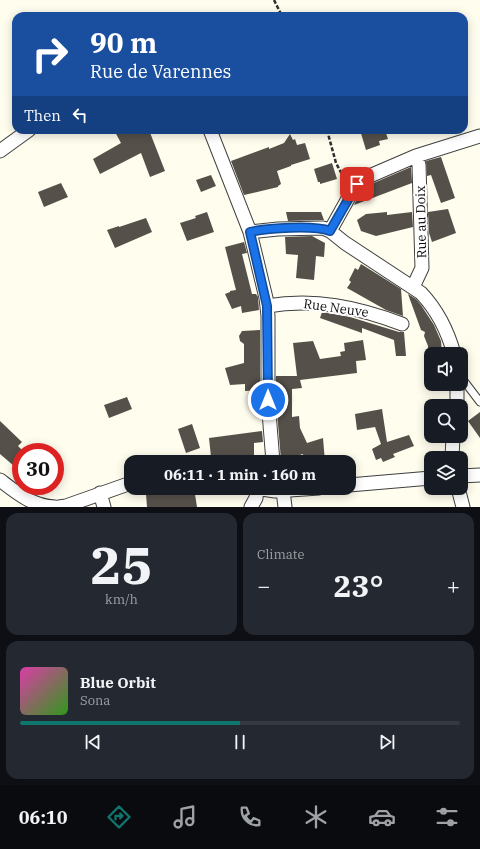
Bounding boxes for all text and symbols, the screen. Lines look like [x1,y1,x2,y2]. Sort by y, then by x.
text: 90 m [90,24,157,61]
icon: right [24,28,76,80]
text: Rue de Varennes [90,60,231,83]
icon: left [69,104,91,126]
text: Then [24,106,61,125]
pin [340,167,374,201]
icon: arrive [346,173,368,195]
street label: Rue au Doix [412,186,430,258]
street label: Rue Neuve [302,295,370,321]
map controls [424,347,468,495]
button: sound [424,347,468,391]
position arrow [247,379,289,421]
button: search [424,399,468,443]
speed limit sign: 30 [12,443,64,495]
button: layers [424,451,468,495]
text: 06:11 · 1 min · 160 m [164,465,316,484]
text: 25 [90,531,153,598]
text: Climate [257,546,304,563]
text: 23° [333,566,384,605]
text: − [257,571,270,600]
text: + [447,571,460,600]
text: km/h [105,591,138,608]
text: Blue Orbit [80,673,156,692]
text: Sona [80,692,110,709]
icon: previous [82,731,104,753]
icon: pause [229,731,251,753]
icon: next [376,731,398,753]
icon: directions [105,803,133,831]
icon: music [171,803,199,831]
icon: phone [236,803,264,831]
icon: climate [302,803,330,831]
icon: car [368,803,396,831]
icon: filters [433,803,461,831]
text: 06:10 [19,806,67,829]

